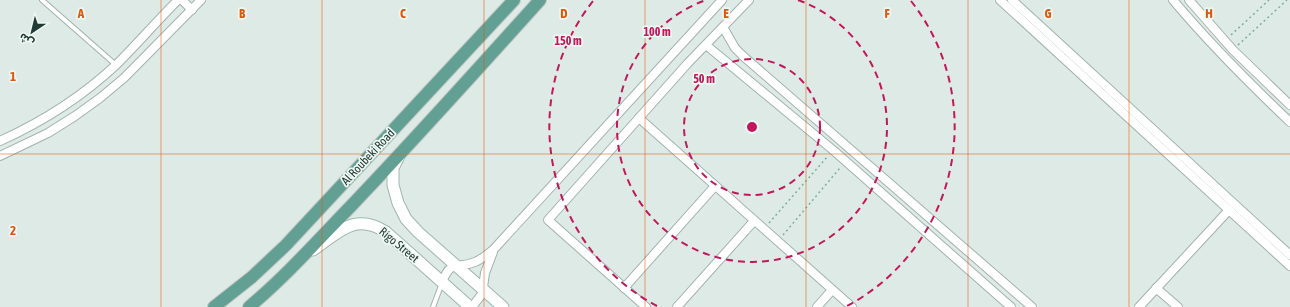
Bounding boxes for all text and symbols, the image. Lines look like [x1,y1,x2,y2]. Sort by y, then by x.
text: A [77,6,85,21]
text: B [239,6,246,21]
text: C [400,6,406,21]
text: D [560,6,568,21]
text: E [723,6,729,21]
text: F [884,6,890,21]
text: G [1045,6,1052,21]
text: H [1205,6,1213,21]
north arrow [12,12,52,52]
text: 100 m [643,25,671,39]
text: ش [17,30,36,49]
text: 150 m [554,34,582,48]
text: 1 [10,69,16,84]
text: 50 m [693,72,715,86]
centre of rings [745,120,759,134]
street label: Al Roubeki Road [338,126,398,188]
text: 2 [10,223,16,238]
street label: Rigo Street [376,224,422,266]

